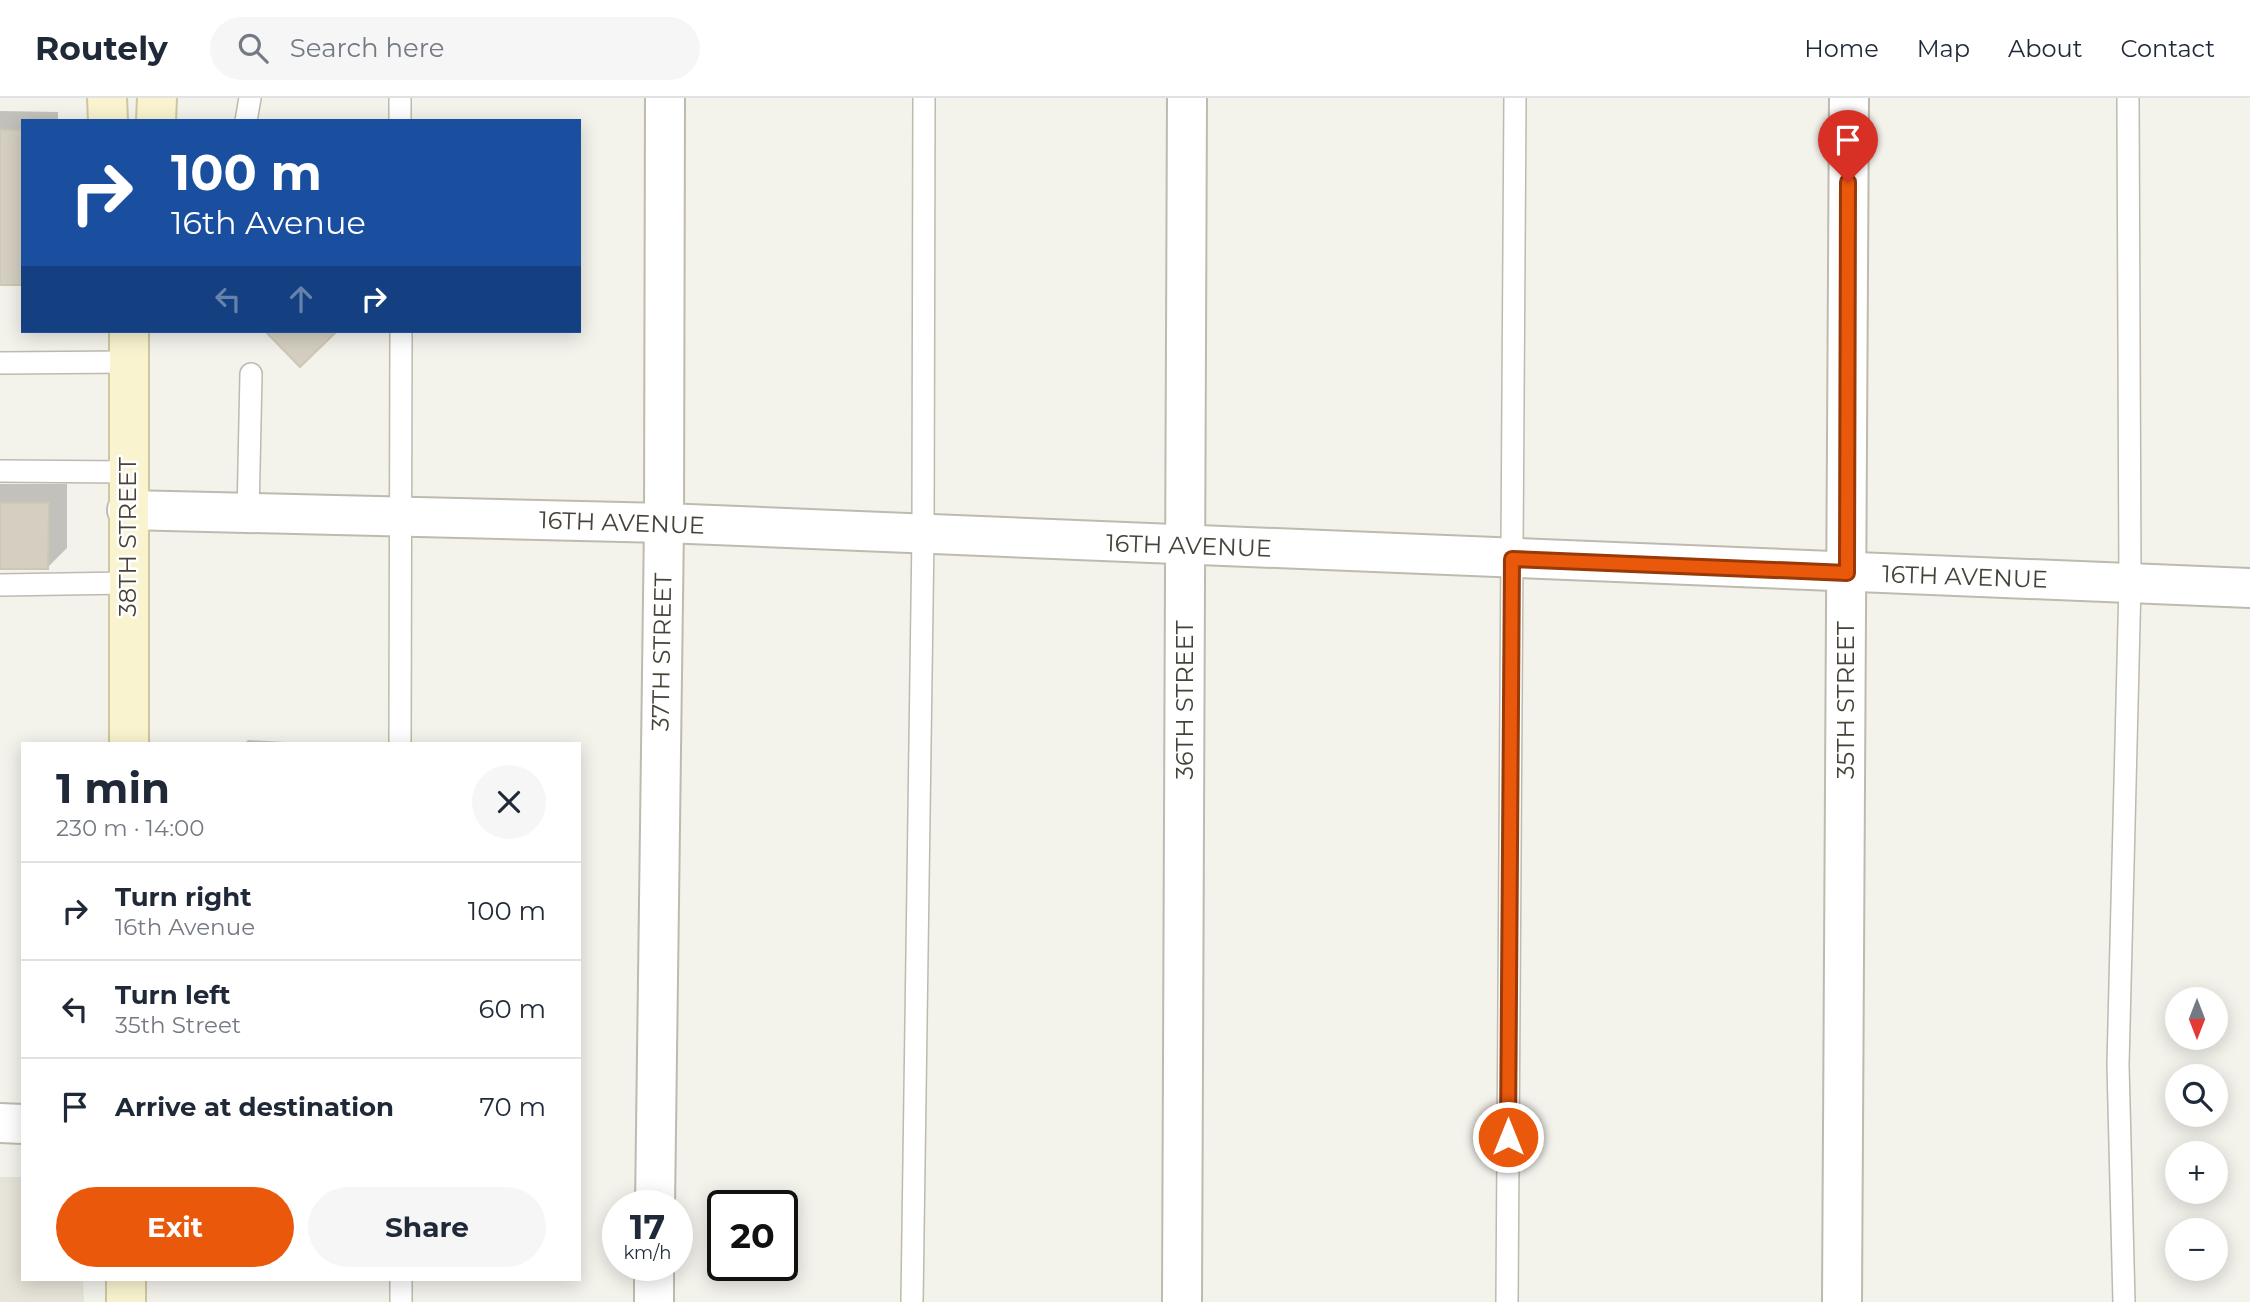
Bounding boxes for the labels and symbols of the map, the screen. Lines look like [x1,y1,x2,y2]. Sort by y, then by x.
pin [1818,110,1878,182]
street label: 38TH STREET [113,457,142,617]
street label: 16TH AVENUE [539,505,705,540]
street label: 16TH AVENUE [1106,528,1272,563]
street label: 16TH AVENUE [1882,559,2048,594]
street label: 37TH STREET [646,572,677,731]
street label: 36TH STREET [1170,620,1199,780]
street label: 35TH STREET [1831,621,1860,779]
north arrow [2165,987,2228,1050]
position arrow [1471,1100,1545,1174]
speed limit sign: 20 [707,1190,798,1281]

